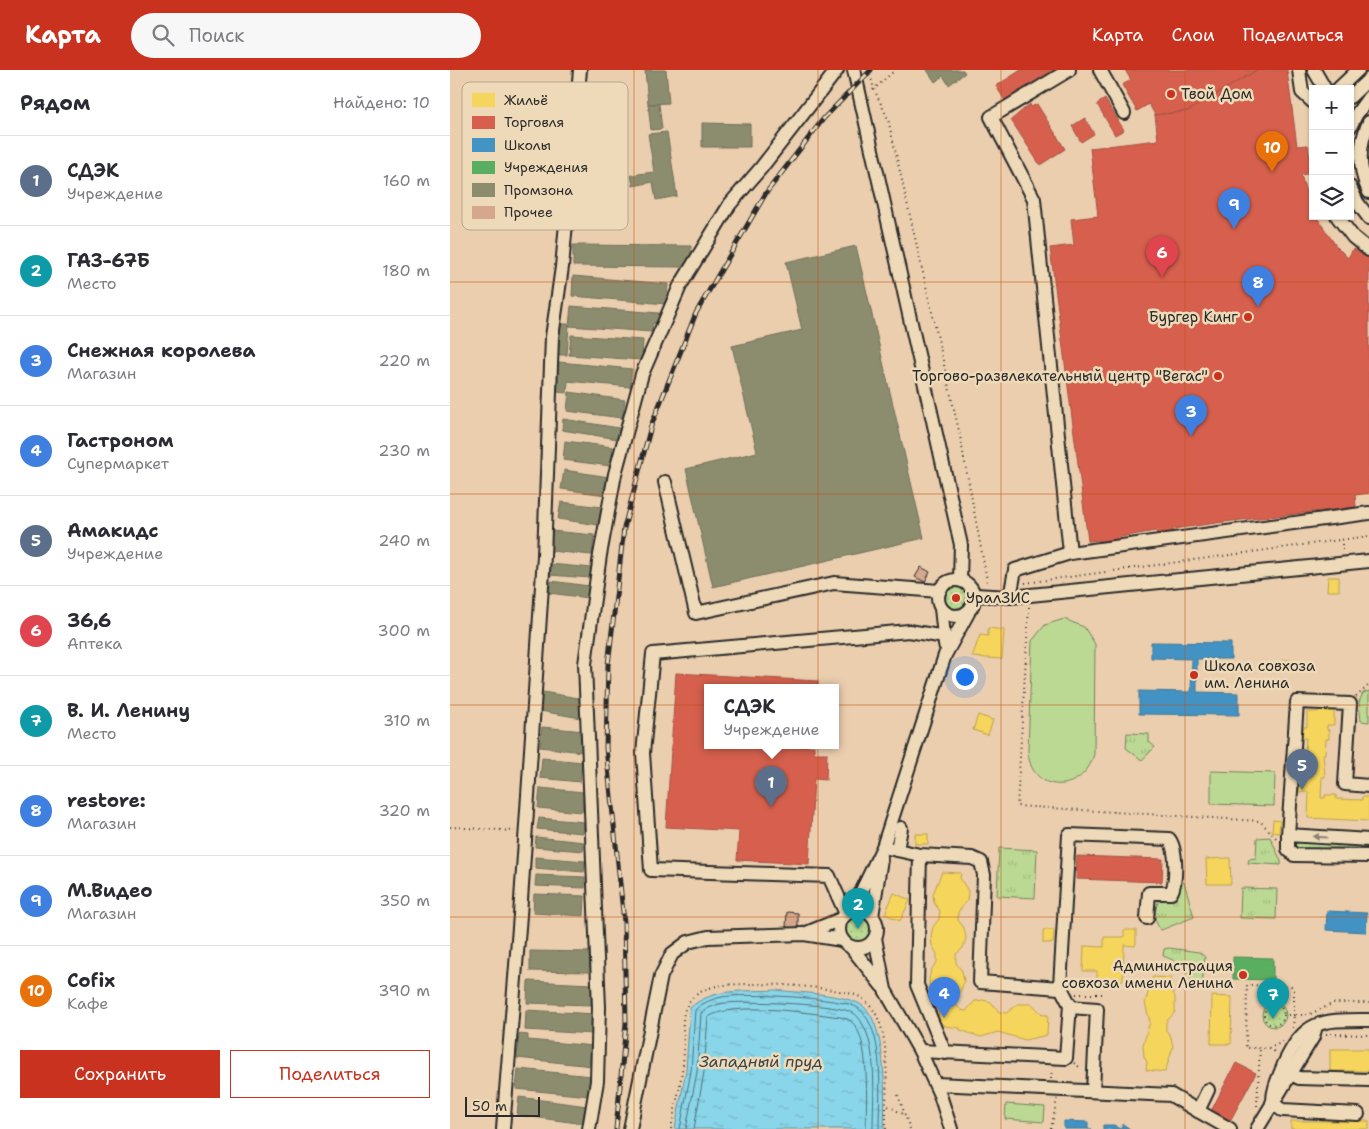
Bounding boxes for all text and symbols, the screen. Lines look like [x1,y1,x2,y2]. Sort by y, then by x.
search box [131,13,481,58]
text: Карта [25,19,101,51]
icon: search [149,21,177,49]
text: Поиск [189,23,244,48]
text: Карта [1092,23,1143,47]
text: Слои [1171,23,1215,47]
text: Поделиться [1243,23,1344,47]
legend [462,82,628,230]
place label: Твой Дом [1181,84,1253,104]
map controls [1309,85,1354,220]
button: + [1309,85,1354,130]
marker: Твой Дом [1165,88,1177,100]
text: Рядом [20,89,90,117]
text: Жильё [504,91,548,109]
text: Найдено: 10 [333,92,430,113]
text: Торговля [504,113,564,131]
button: − [1309,130,1354,175]
pin: 10 [1256,131,1288,172]
text: Школы [504,136,551,154]
text: СДЭК [67,158,119,183]
text: Учреждения [504,158,588,176]
text: 1 [32,170,40,191]
text: 160 m [383,170,430,191]
button: layers [1309,175,1354,220]
text: Промзона [504,181,573,199]
text: Учреждение [67,183,163,204]
pin: 9 [1218,188,1250,229]
text: Прочее [504,203,553,221]
pin: 6 [1146,236,1178,277]
text: ГАЗ-67Б [67,248,150,273]
text: 2 [30,260,42,281]
text: 180 m [382,260,430,281]
pin: 8 [1242,266,1274,307]
text: Место [67,273,117,294]
place label: Бургер Кинг [1149,307,1238,327]
marker: Бургер Кинг [1242,311,1254,323]
text: Снежная королева [67,338,256,363]
text: 3 [30,350,42,371]
text: 220 m [378,350,430,371]
text: Магазин [67,363,136,384]
place label: Торгово-развлекательный центр "Вегас" [912,366,1208,386]
marker: Торгово-развлекательный центр "Вегас" [1212,370,1224,382]
pin: 3 [1175,395,1207,436]
text: Гастроном [67,428,174,453]
text: 4 [30,440,42,461]
text: 230 m [378,440,430,461]
text: Супермаркет [67,453,169,474]
text: Амакидс [67,518,159,543]
text: 5 [31,530,41,551]
text: 240 m [378,530,430,551]
text: Учреждение [67,543,163,564]
place label: УралЗИС [966,588,1030,608]
marker: УралЗИС [950,592,962,604]
text: 36,6 [67,608,111,633]
text: 6 [30,620,42,641]
text: 300 m [378,620,430,641]
text: Аптека [67,633,122,654]
place label: Школа совхоза им. Ленина [1204,656,1316,693]
your location [952,664,978,690]
marker: Школа совхоза им. Ленина [1188,669,1200,681]
popup [704,684,839,749]
text: СДЭК [723,694,775,719]
text: В. И. Ленину [67,698,190,723]
text: 7 [30,710,42,731]
text: 310 m [383,710,430,731]
text: Учреждение [723,719,820,740]
text: Место [67,723,117,744]
pin: 5 [1286,749,1318,790]
pin: 1 [755,766,787,807]
text: restore: [67,788,146,813]
text: 8 [30,800,42,821]
text: 320 m [379,800,430,821]
text: Магазин [67,813,136,834]
one-way arrow [1312,833,1328,841]
text: М.Видео [67,878,153,903]
pin: 2 [842,888,874,929]
text: 9 [30,890,42,911]
text: 350 m [379,890,430,911]
text: Магазин [67,903,136,924]
place label: Администрация совхоза имени Ленина [1062,956,1234,993]
text: Cofix [67,968,115,993]
marker: Администрация совхоза имени Ленина [1237,969,1249,981]
pin: 4 [928,977,960,1018]
pin: 7 [1257,978,1289,1019]
text: 10 [27,980,45,1001]
text: 390 m [378,980,430,1001]
text: Кафе [67,993,108,1014]
button: Сохранить [20,1050,220,1098]
button: Поделиться [230,1050,430,1098]
water label: Западный пруд [699,1051,823,1072]
scale bar [465,1094,540,1117]
text: 50 m [472,1097,507,1115]

